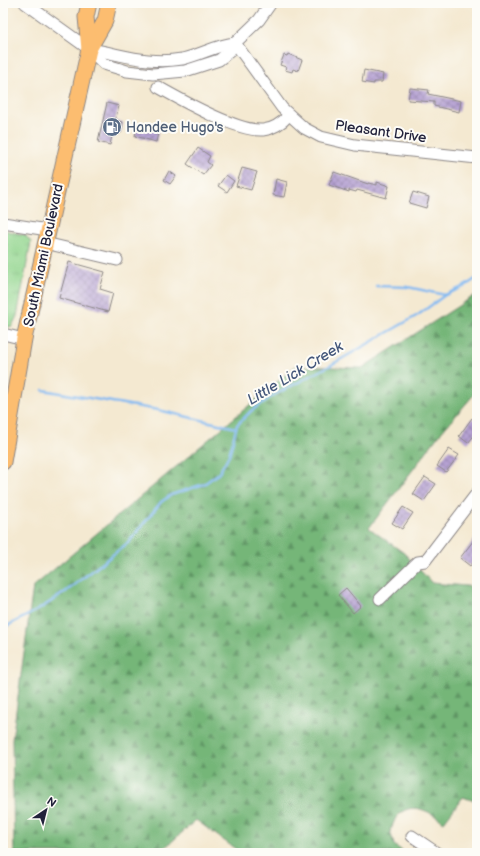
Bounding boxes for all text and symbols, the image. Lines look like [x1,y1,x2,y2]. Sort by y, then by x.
fuel station icon: Handee Hugo's [101,116,123,138]
street label: Pleasant Drive [334,117,428,146]
place label: Handee Hugo's [126,119,224,136]
street label: South Miami Boulevard [20,182,67,328]
water label: Little Lick Creek [244,337,347,410]
north arrow [26,790,66,830]
text: N [44,795,59,810]

